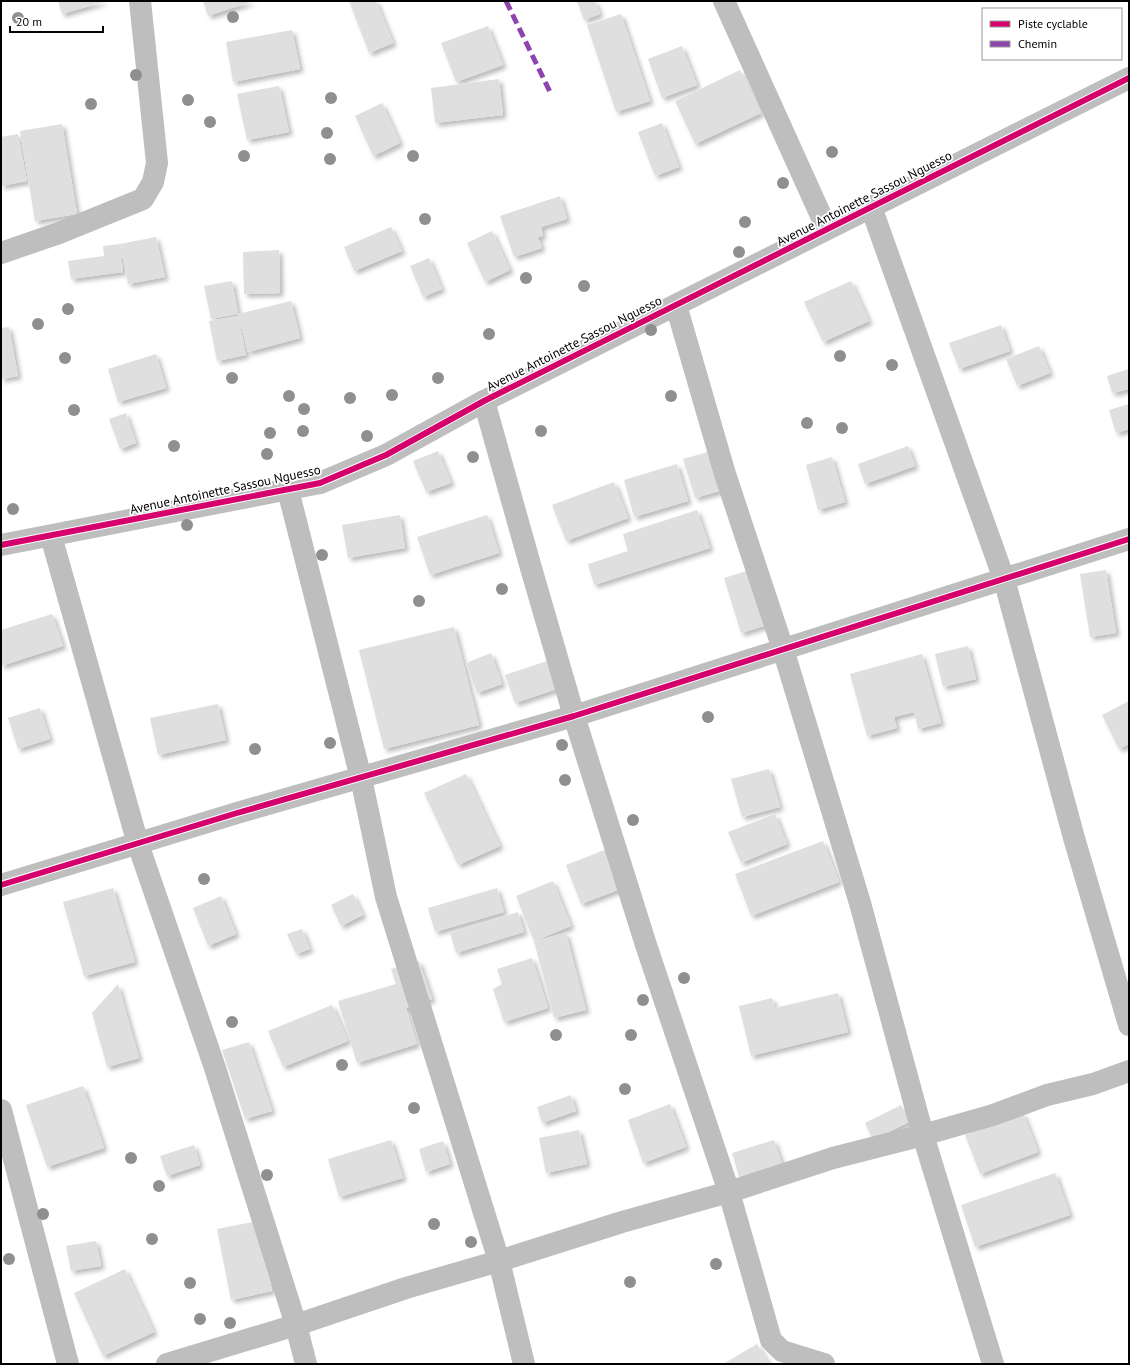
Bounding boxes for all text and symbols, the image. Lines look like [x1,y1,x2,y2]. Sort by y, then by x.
scale bar [10,8,103,34]
legend [982,8,1122,60]
text: 20 m [16,14,42,29]
text: Piste cyclable [1018,16,1088,31]
text: Chemin [1018,36,1057,51]
street label: Avenue Antoinette Sassou Nguesso [774,147,955,250]
street label: Avenue Antoinette Sassou Nguesso [484,292,665,395]
street label: Avenue Antoinette Sassou Nguesso [128,461,322,518]

